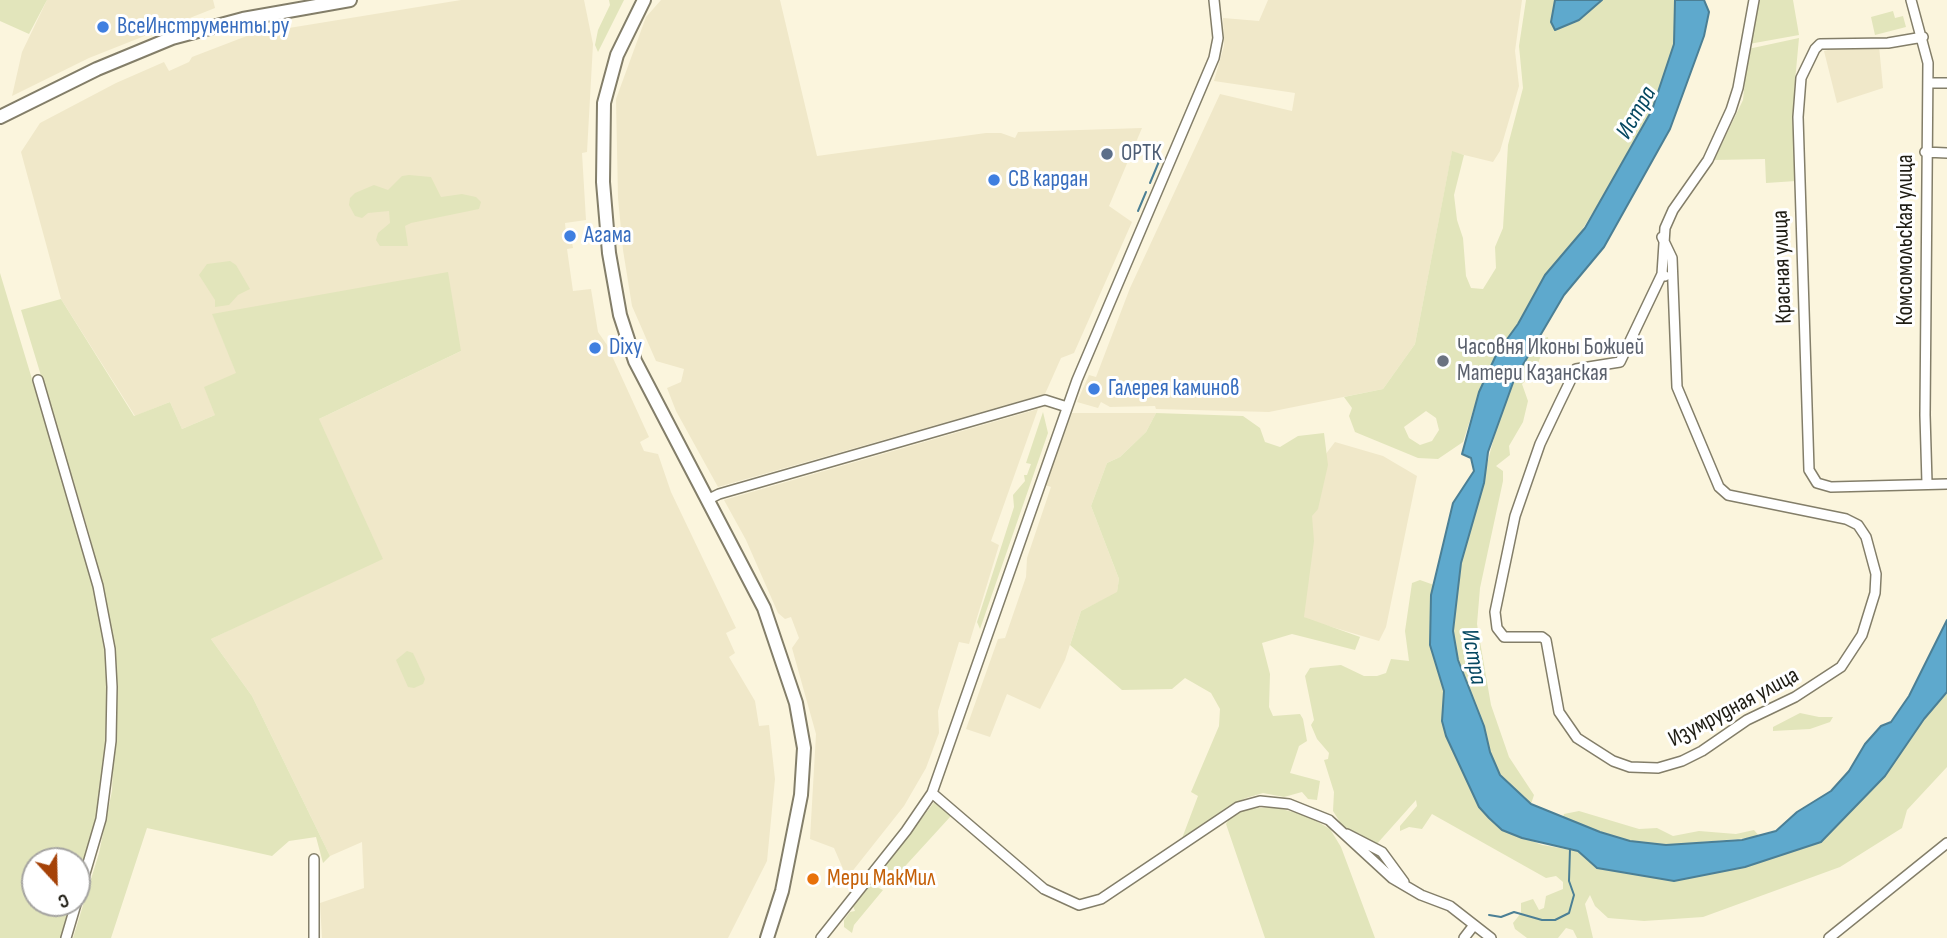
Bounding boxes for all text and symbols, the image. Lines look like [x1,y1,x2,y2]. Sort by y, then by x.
place label: ВсеИнструменты.ру [117,13,289,41]
marker: ВсеИнструменты.ру [95,19,111,35]
water label: Истра [1611,82,1663,144]
place label: ОРТК [1121,140,1162,168]
marker: ОРТК [1099,146,1115,162]
street label: Комсомольская улица [1892,154,1920,326]
place label: СВ кардан [1008,166,1088,194]
marker: СВ кардан [986,172,1002,188]
street label: Красная улица [1767,210,1799,324]
place label: Агама [584,222,632,250]
marker: Агама [562,228,578,244]
place label: Dixy [609,334,642,362]
place label: Часовня Иконы Божией Матери Казанская [1457,334,1644,388]
marker: Dixy [587,340,603,356]
marker: Часовня Иконы Божией Матери Казанская [1435,353,1451,369]
place label: Галерея каминов [1108,375,1239,403]
marker: Галерея каминов [1086,381,1102,397]
water label: Истра [1454,627,1492,687]
street label: Изумрудная улица [1664,662,1804,754]
north arrow [21,847,91,917]
place label: Мери МакМил [827,865,935,893]
marker: Мери МакМил [805,871,821,887]
text: С [54,888,72,913]

